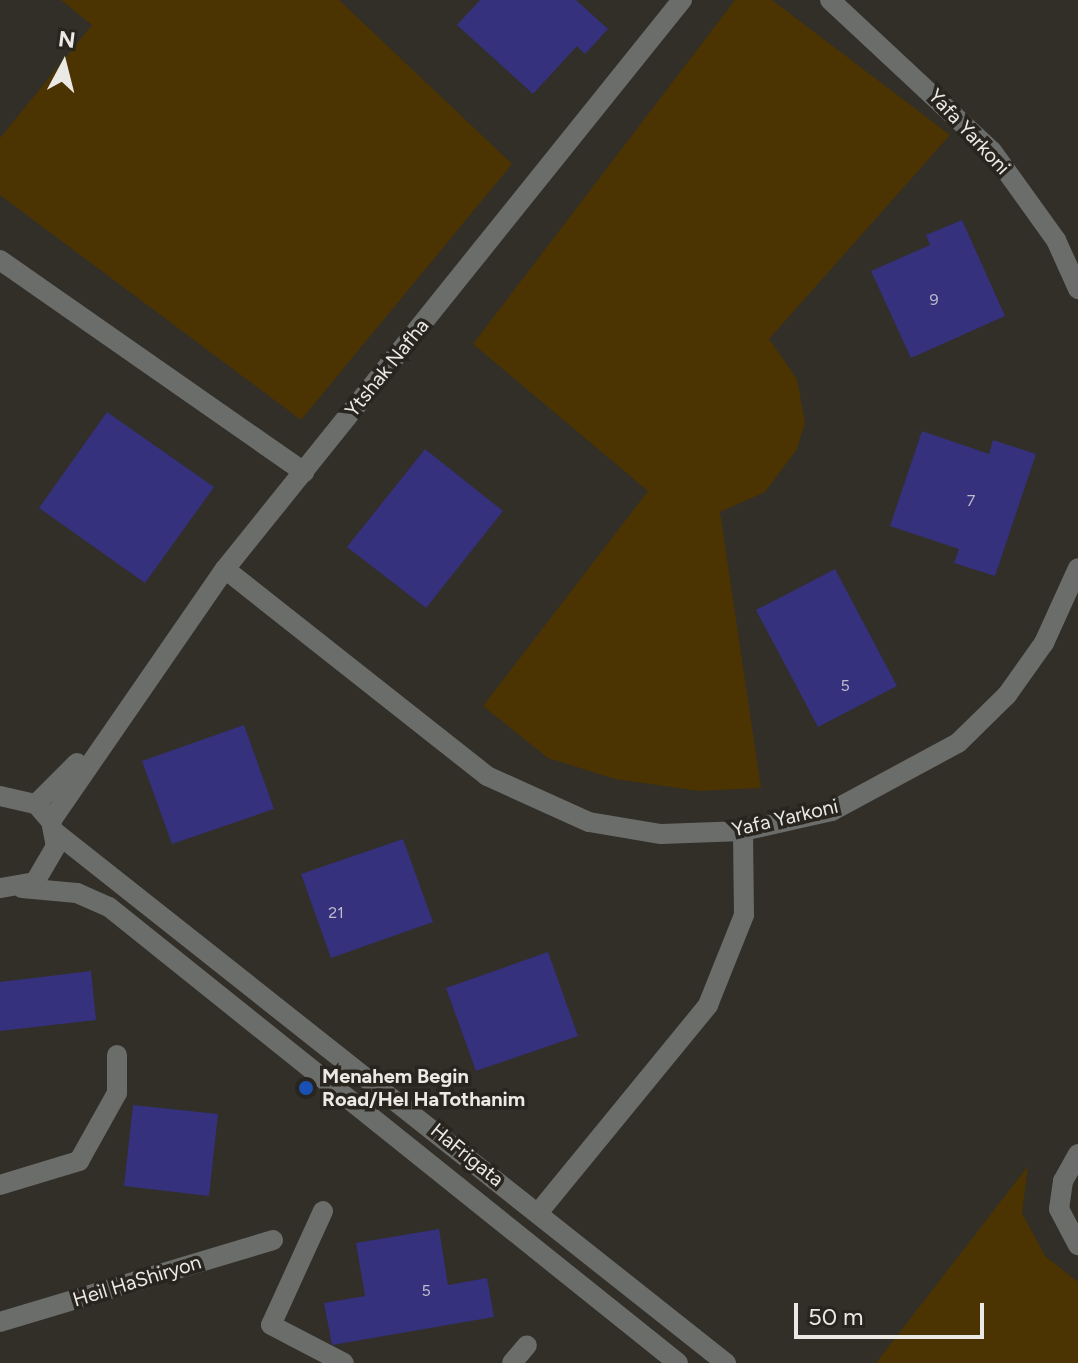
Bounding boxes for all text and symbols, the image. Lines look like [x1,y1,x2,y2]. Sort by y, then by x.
north arrow [24,24,104,104]
text: N [57,25,77,54]
street label: Yafa Yarkoni [923,84,1015,180]
house number: 9 [929,290,939,310]
street label: Ytshak Nafha [340,314,434,422]
house number: 7 [967,491,975,511]
house number: 5 [840,676,850,696]
street label: Yafa Yarkoni [730,794,840,842]
house number: 21 [328,903,344,923]
place label: Menahem Begin Road/Hel HaTothanim [322,1064,525,1111]
marker: Menahem Begin Road/Hel HaTothanim [297,1079,315,1097]
street label: HaFrigata [426,1118,508,1192]
street label: Heil HaShiryon [70,1250,204,1312]
house number: 5 [421,1281,431,1301]
scale bar [798,1287,988,1337]
text: 50 m [808,1302,864,1331]

